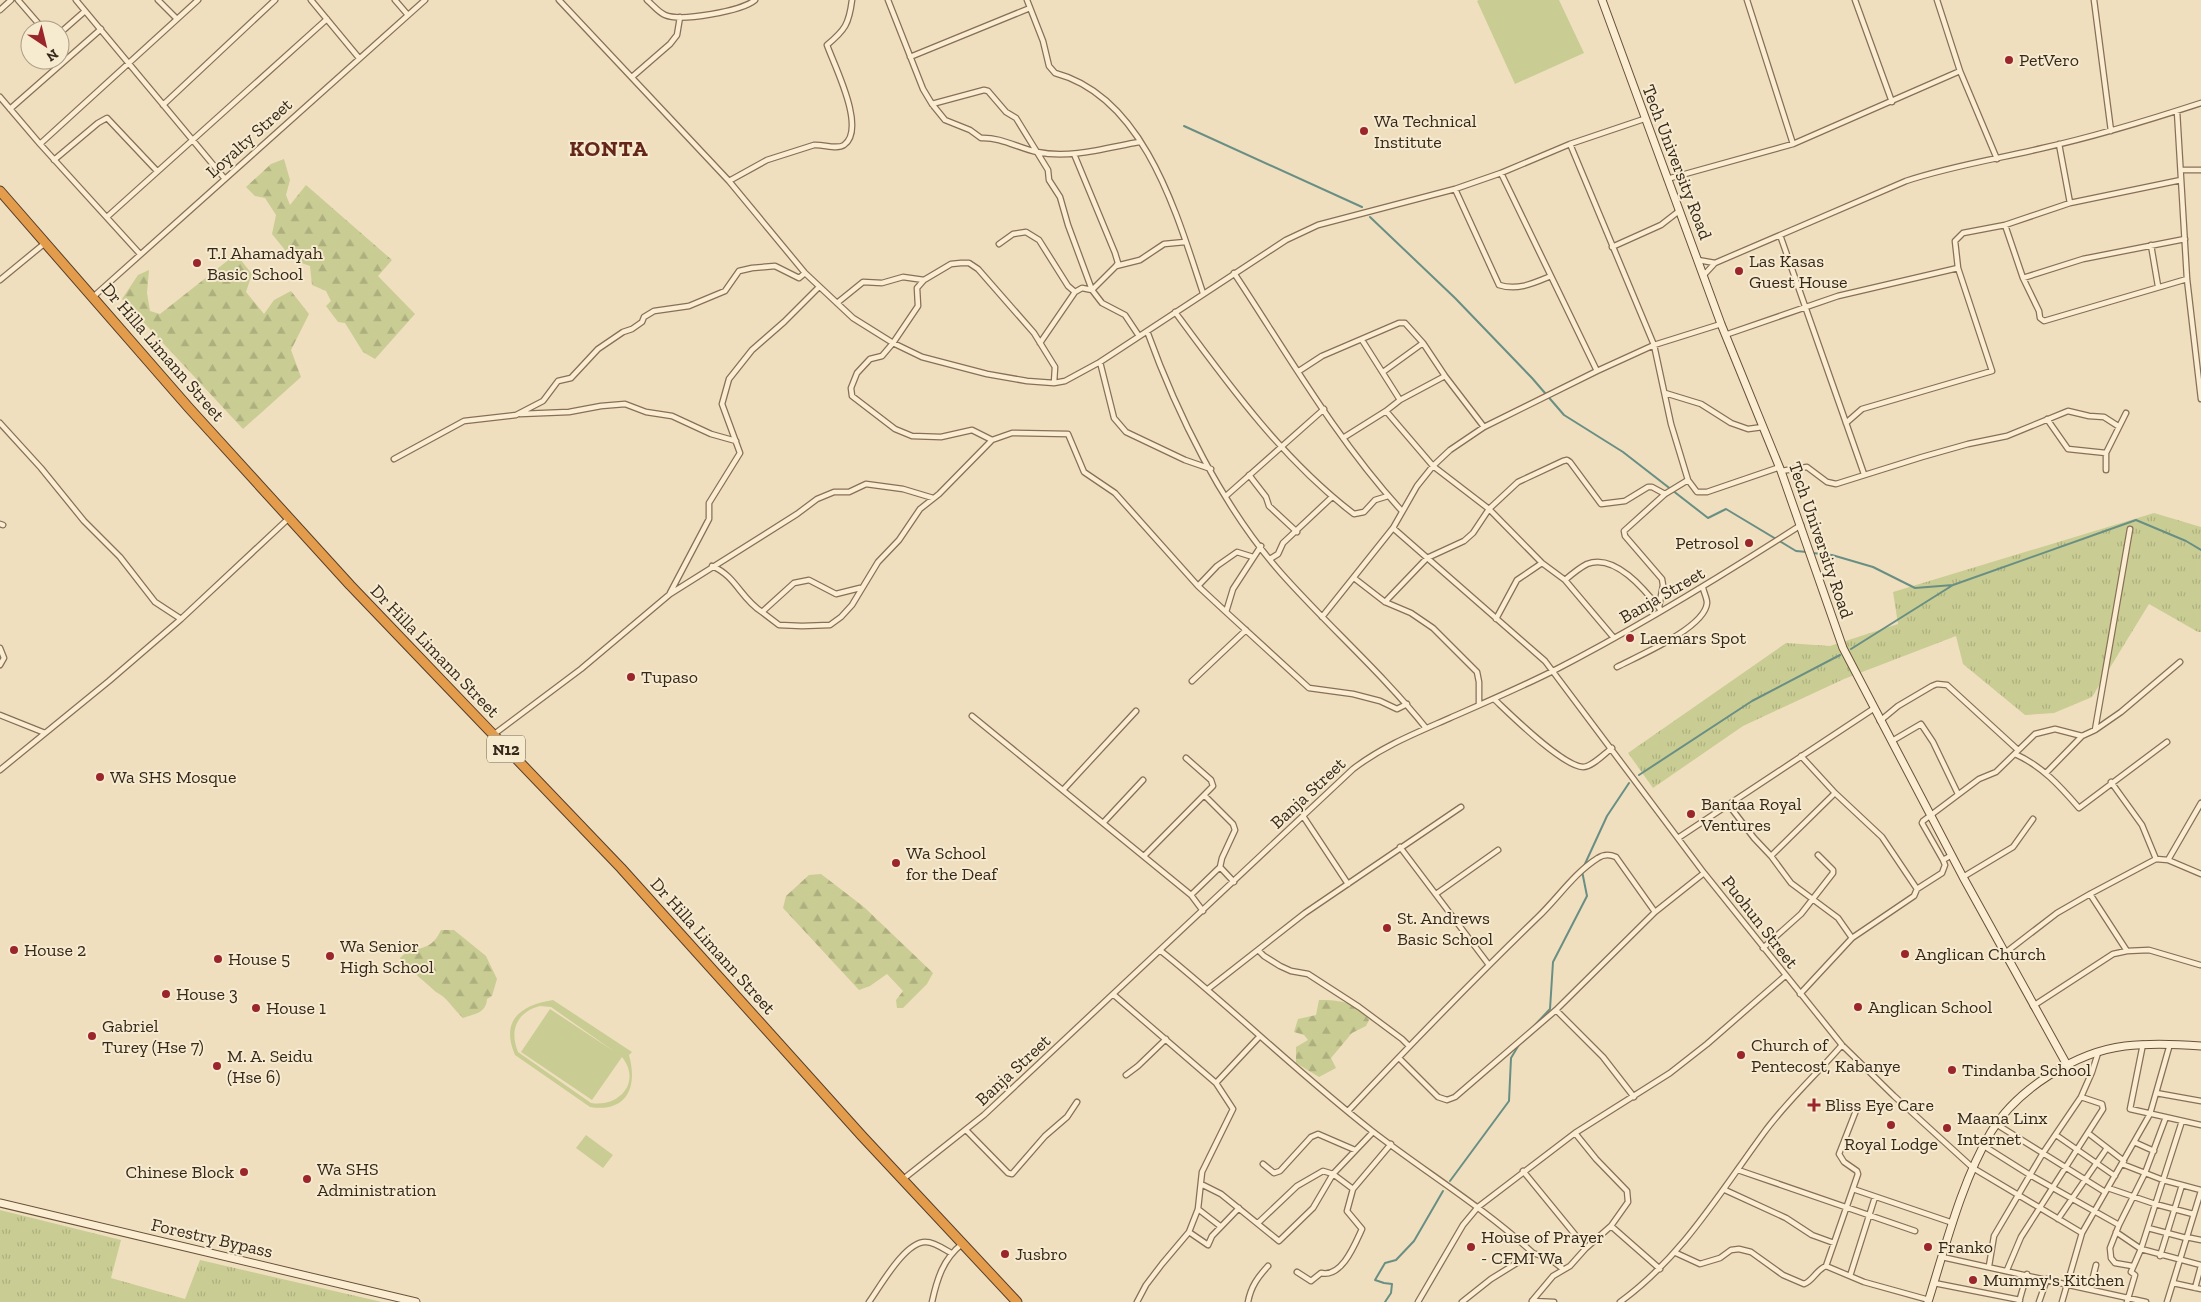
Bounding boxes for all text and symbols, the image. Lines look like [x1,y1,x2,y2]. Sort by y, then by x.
north arrow [20,20,70,70]
text: N [43,45,61,65]
place label: PetVero [2019,49,2079,71]
marker: PetVero [2003,54,2015,66]
street label: Tech University Road [1637,81,1717,243]
street label: Loyalty Street [201,93,297,182]
place label: Wa Technical Institute [1374,110,1477,153]
marker: Wa Technical Institute [1358,125,1370,137]
district label: KONTA [569,135,649,162]
place label: T.I Ahamadyah Basic School [207,242,323,285]
place label: Las Kasas Guest House [1749,250,1848,293]
marker: T.I Ahamadyah Basic School [191,257,203,269]
marker: Las Kasas Guest House [1733,265,1745,277]
street label: Dr Hilla Limann Street [97,278,229,426]
street label: Tech University Road [1784,459,1858,621]
place label: Petrosol [1675,532,1739,554]
marker: Petrosol [1743,537,1755,549]
street label: Banja Street [1616,562,1709,628]
street label: Dr Hilla Limann Street [366,580,504,722]
place label: Laemars Spot [1640,627,1746,649]
marker: Laemars Spot [1624,632,1636,644]
place label: Tupaso [641,666,698,688]
marker: Tupaso [625,671,637,683]
road number: N12 [487,736,525,762]
street label: Banja Street [1266,752,1350,833]
place label: Wa SHS Mosque [110,766,236,788]
marker: Wa SHS Mosque [94,771,106,783]
place label: Bantaa Royal Ventures [1700,793,1802,836]
marker: Bantaa Royal Ventures [1685,808,1697,820]
place label: Wa School for the Deaf [906,842,998,885]
marker: Wa School for the Deaf [890,857,902,869]
street label: Puohun Street [1717,871,1803,973]
street label: Dr Hilla Limann Street [646,873,780,1019]
place label: St. Andrews Basic School [1397,907,1493,950]
marker: St. Andrews Basic School [1381,922,1393,934]
place label: Wa Senior High School [340,935,434,978]
place label: House 2 [24,939,86,961]
place label: Anglican Church [1915,943,2046,965]
marker: House 2 [8,944,20,956]
place label: House 5 [228,948,290,970]
marker: Anglican Church [1899,948,1911,960]
marker: Wa Senior High School [324,950,336,962]
marker: House 5 [212,953,224,965]
place label: House 3 [176,983,238,1005]
marker: House 3 [160,988,172,1000]
place label: Anglican School [1868,996,1993,1018]
place label: House 1 [266,997,326,1019]
marker: Anglican School [1852,1001,1864,1013]
marker: House 1 [250,1002,262,1014]
place label: Gabriel Turey (Hse 7) [102,1015,204,1058]
street label: Banja Street [971,1029,1055,1110]
marker: Gabriel Turey (Hse 7) [86,1030,98,1042]
place label: Church of Pentecost, Kabanye [1751,1034,1901,1077]
place label: M. A. Seidu (Hse 6) [227,1045,313,1088]
marker: Church of Pentecost, Kabanye [1735,1049,1747,1061]
place label: Tindanba School [1962,1059,2091,1081]
marker: M. A. Seidu (Hse 6) [211,1060,223,1072]
marker: Tindanba School [1946,1064,1958,1076]
place label: Bliss Eye Care [1825,1094,1934,1116]
marker: Bliss Eye Care [1807,1098,1821,1112]
place label: Maana Linx Internet [1957,1107,2048,1150]
marker: Royal Lodge [1885,1119,1897,1131]
marker: Maana Linx Internet [1941,1122,1953,1134]
place label: Royal Lodge [1844,1133,1938,1155]
place label: Wa SHS Administration [317,1158,437,1201]
place label: Chinese Block [126,1161,235,1183]
marker: Chinese Block [238,1166,250,1178]
marker: Wa SHS Administration [301,1173,313,1185]
street label: Forestry Bypass [149,1213,275,1263]
place label: House of Prayer - CFMI Wa [1481,1226,1604,1269]
place label: Franko [1938,1236,1993,1258]
marker: House of Prayer - CFMI Wa [1465,1241,1477,1253]
marker: Franko [1922,1241,1934,1253]
place label: Jusbro [1015,1243,1067,1265]
marker: Jusbro [999,1248,1011,1260]
place label: Mummy's Kitchen [1983,1269,2125,1291]
marker: Mummy's Kitchen [1967,1274,1979,1286]

